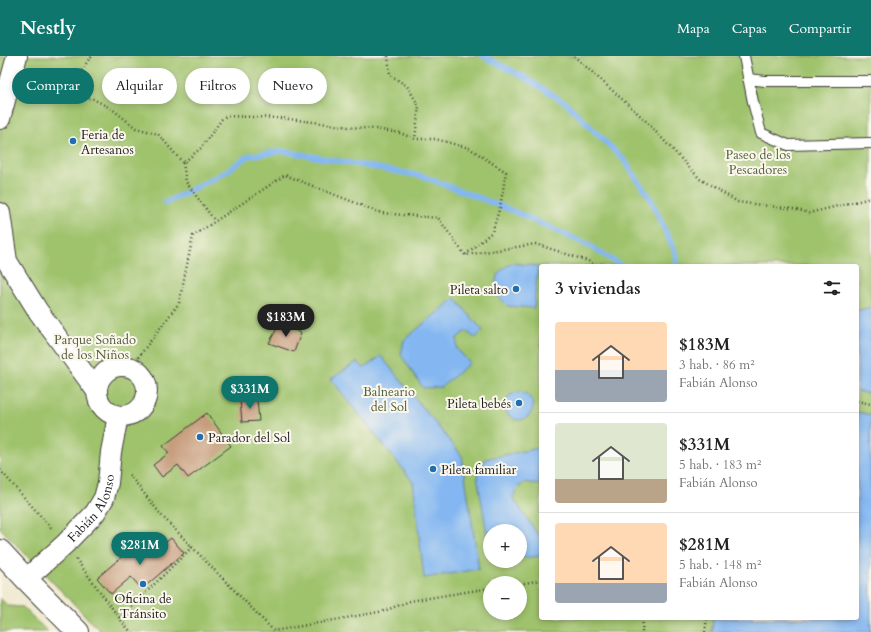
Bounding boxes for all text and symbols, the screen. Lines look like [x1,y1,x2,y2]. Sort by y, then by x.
text: Nestly [20,15,76,41]
text: Mapa [677,19,710,38]
text: Capas [732,19,767,38]
text: Compartir [789,19,851,38]
chip: Comprar [12,68,94,104]
chip: Alquilar [102,68,177,104]
chip: Filtros [185,68,250,104]
chip: Nuevo [258,68,327,104]
place label: Feria de Artesanos [81,126,134,159]
marker: Feria de Artesanos [68,136,78,146]
park label: Paseo de los Pescadores [725,146,791,179]
text: 3 viviendas [555,277,641,300]
icon: filters [821,277,843,299]
place label: Pileta salto [450,281,508,299]
marker: Pileta salto [511,284,521,294]
pin: $183M [258,304,314,338]
text: $183M [266,308,306,326]
park label: Parque Soñado de los Niños [54,331,136,364]
text: $183M [679,333,730,356]
icon: home [587,338,635,386]
text: 3 hab. · 86 m² [679,356,755,374]
text: Fabián Alonso [679,374,758,392]
pin: $331M [222,376,278,410]
text: $331M [230,380,270,398]
park label: Balneario del Sol [363,383,415,416]
place label: Pileta bebés [447,395,511,413]
marker: Pileta bebés [514,398,524,408]
place label: Parador del Sol [208,429,291,447]
marker: Parador del Sol [195,432,205,442]
text: $331M [679,433,730,456]
icon: home [587,439,635,487]
text: 5 hab. · 183 m² [679,456,761,474]
place label: Pileta familiar [441,461,517,479]
marker: Pileta familiar [428,464,438,474]
street label: Fabián Alonso [64,474,119,546]
text: Fabián Alonso [679,474,758,492]
map controls [483,524,527,620]
button: + [483,524,527,568]
pin: $281M [112,532,168,566]
text: $281M [679,533,730,556]
text: $281M [120,536,160,554]
icon: home [587,539,635,587]
text: 5 hab. · 148 m² [679,556,761,574]
text: Fabián Alonso [679,574,758,592]
button: − [483,576,527,620]
marker: Oficina de Tránsito [138,579,148,589]
place label: Oficina de Tránsito [114,590,172,623]

